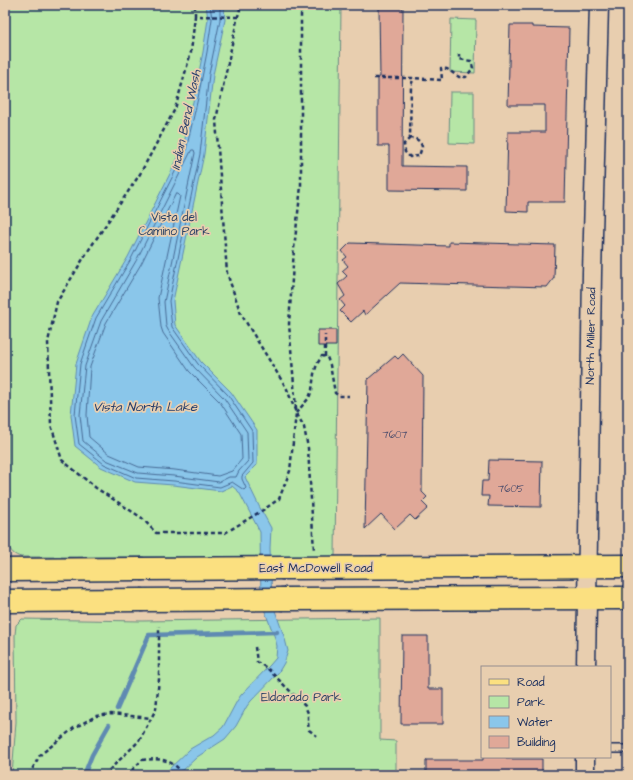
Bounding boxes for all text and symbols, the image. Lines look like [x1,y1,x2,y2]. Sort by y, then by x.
water label: Indian Bend Wash [167,68,206,172]
park label: Vista del Camino Park [138,209,210,240]
street label: North Miller Road [582,287,600,385]
water label: Vista North Lake [93,398,198,416]
house number: 7607 [383,428,407,442]
house number: 7605 [498,482,524,496]
street label: East McDowell Road [259,560,373,577]
legend [481,666,611,758]
text: Road [517,674,545,691]
park label: Eldorado Park [261,689,342,706]
text: Park [517,694,545,711]
text: Water [517,714,553,731]
text: Building [517,734,555,752]

